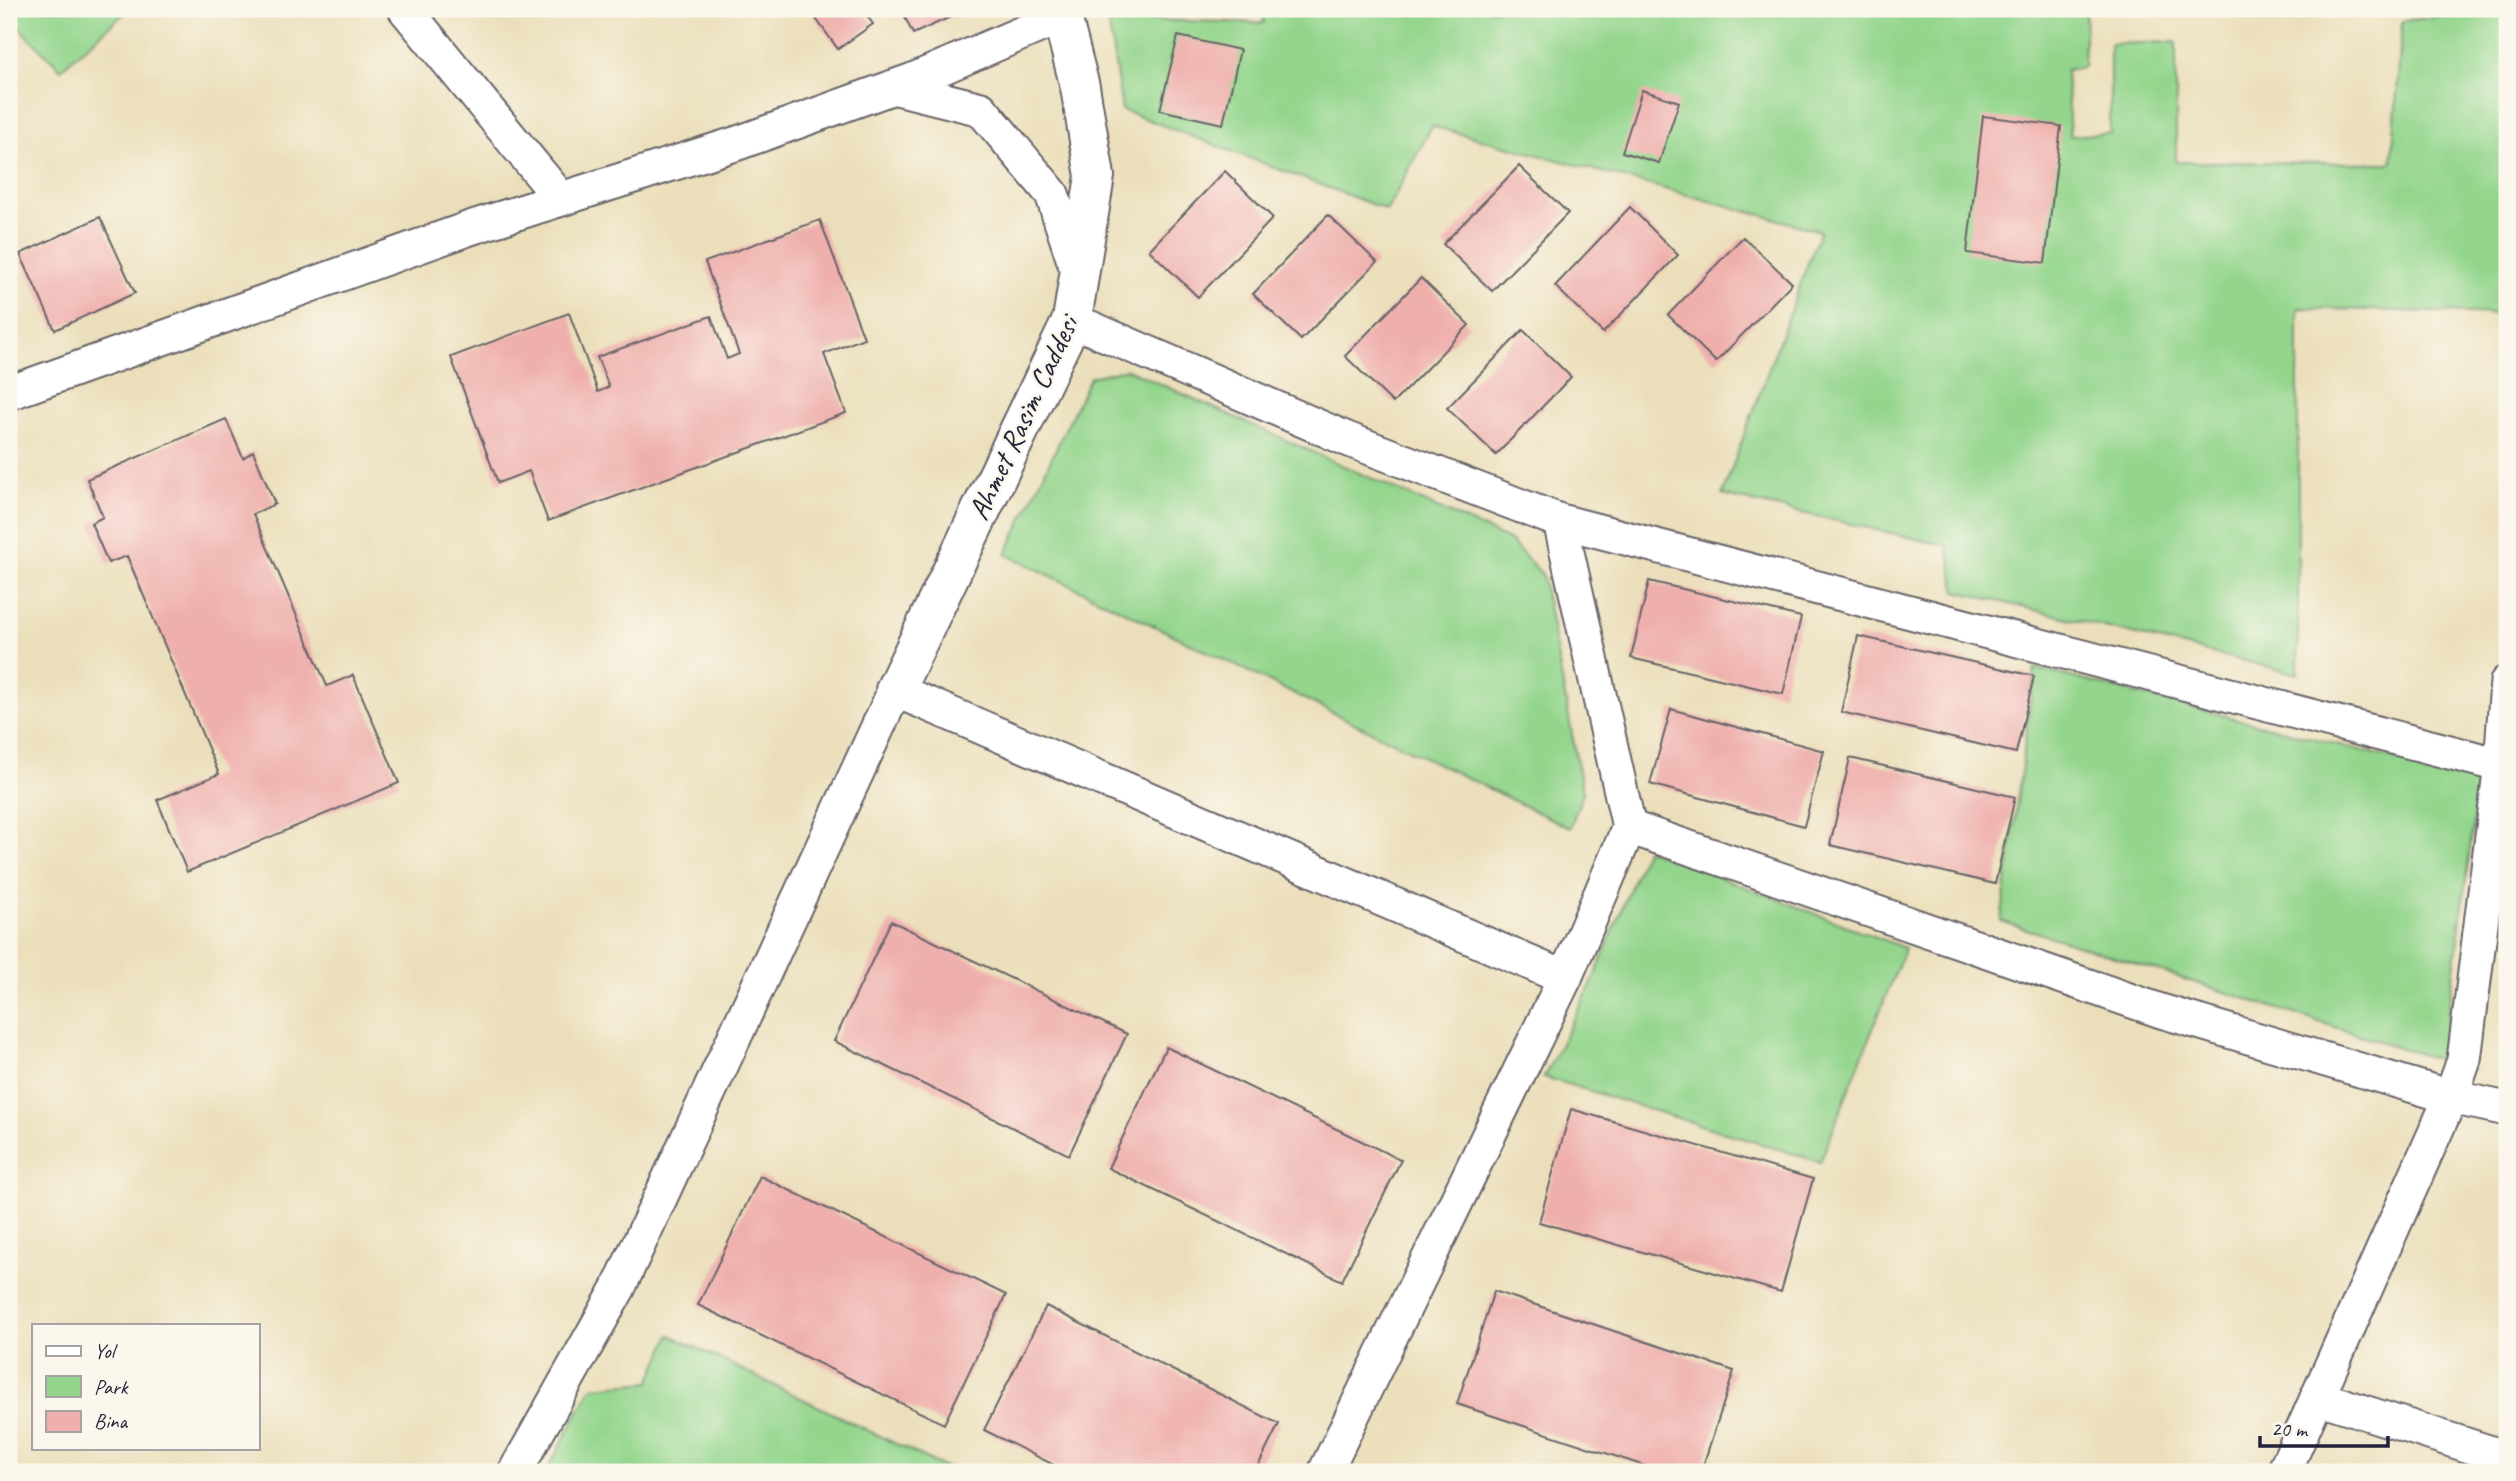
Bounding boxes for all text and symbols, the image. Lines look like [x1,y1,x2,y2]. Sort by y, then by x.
street label: Ahmet Rasim Caddesi [959,307,1088,526]
legend [32,1324,259,1450]
text: Yol [94,1338,118,1364]
text: Park [94,1374,129,1400]
scale bar [2260,1404,2388,1448]
text: Bina [94,1408,129,1434]
text: 20 m [2271,1416,2309,1442]

